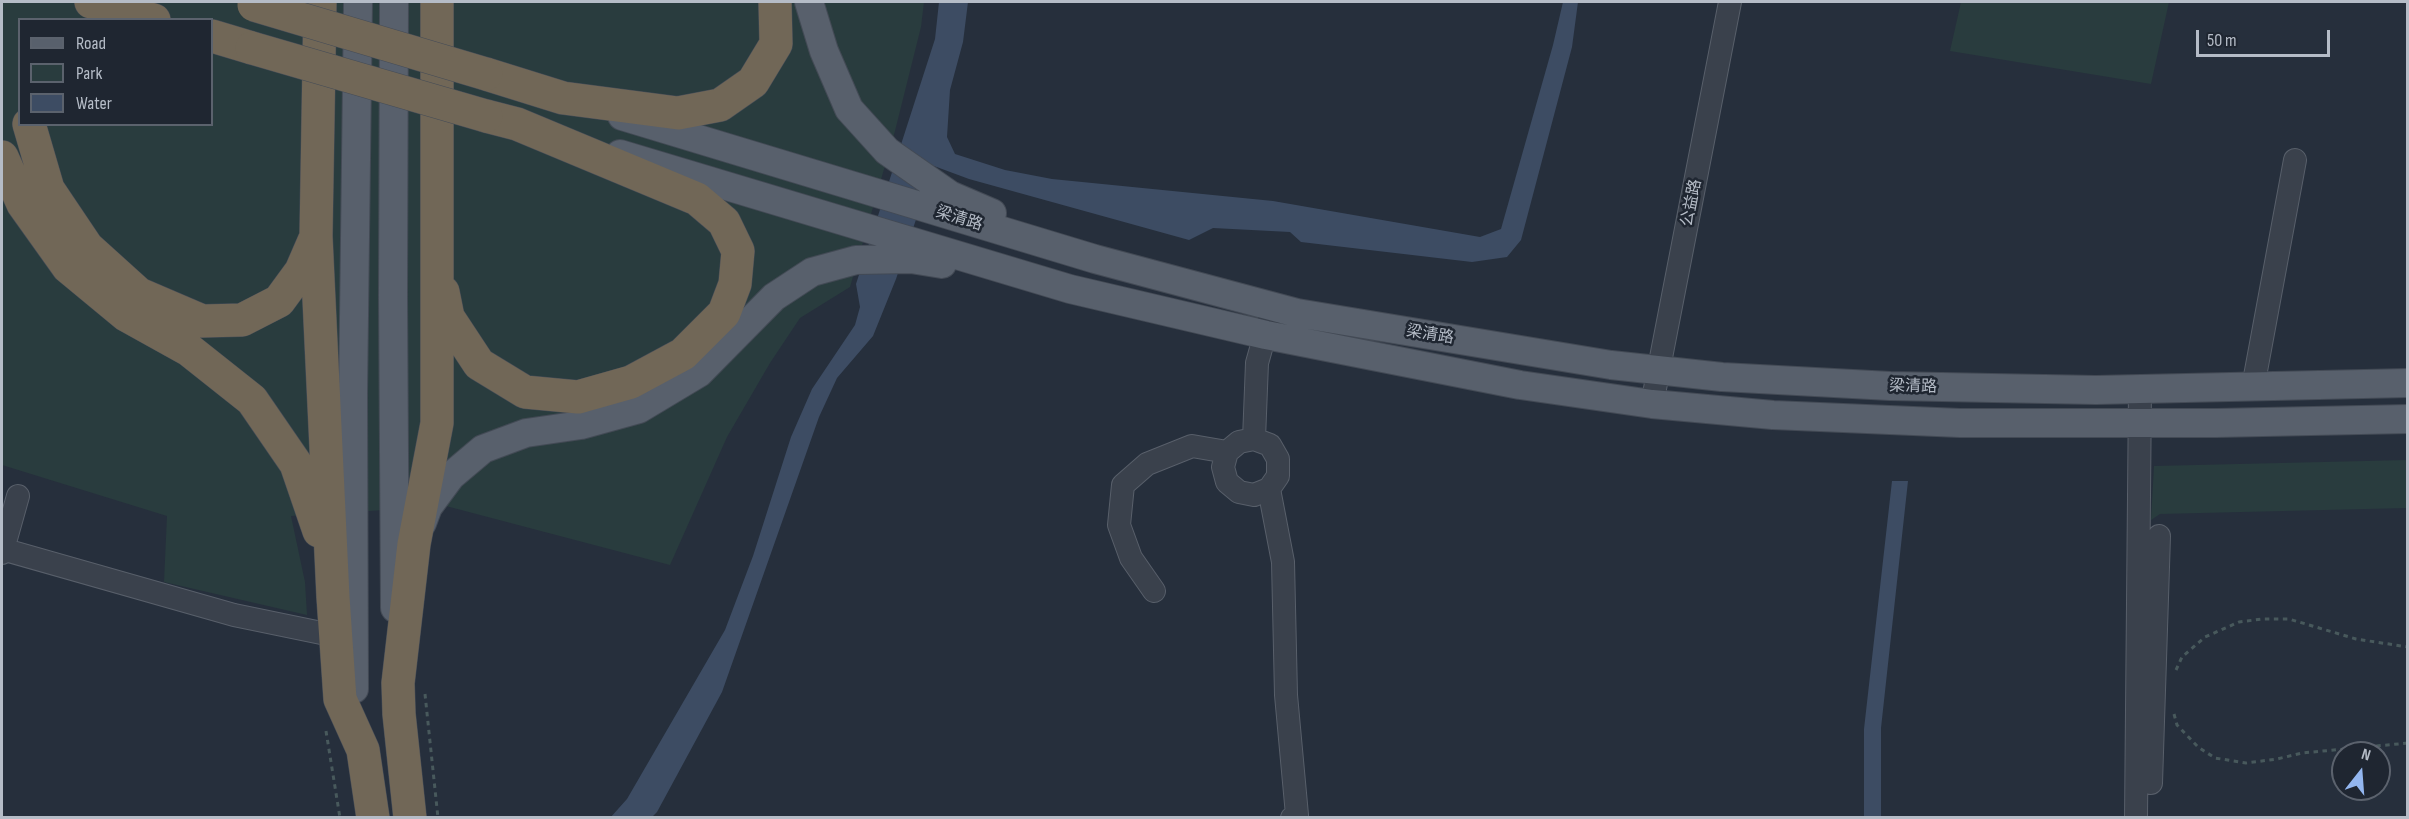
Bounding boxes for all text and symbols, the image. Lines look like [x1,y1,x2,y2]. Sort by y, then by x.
legend [18,18,213,126]
scale bar [2199,18,2332,56]
text: 50 m [2207,30,2237,51]
text: Road [76,33,106,54]
text: Park [76,63,102,84]
text: Water [76,93,112,114]
street label: 公益路 [1678,178,1706,228]
street label: 梁清路 [933,203,985,235]
street label: 梁清路 [1405,322,1455,348]
street label: 梁清路 [1889,377,1937,397]
north arrow [2331,741,2391,801]
text: N [2359,745,2373,766]

